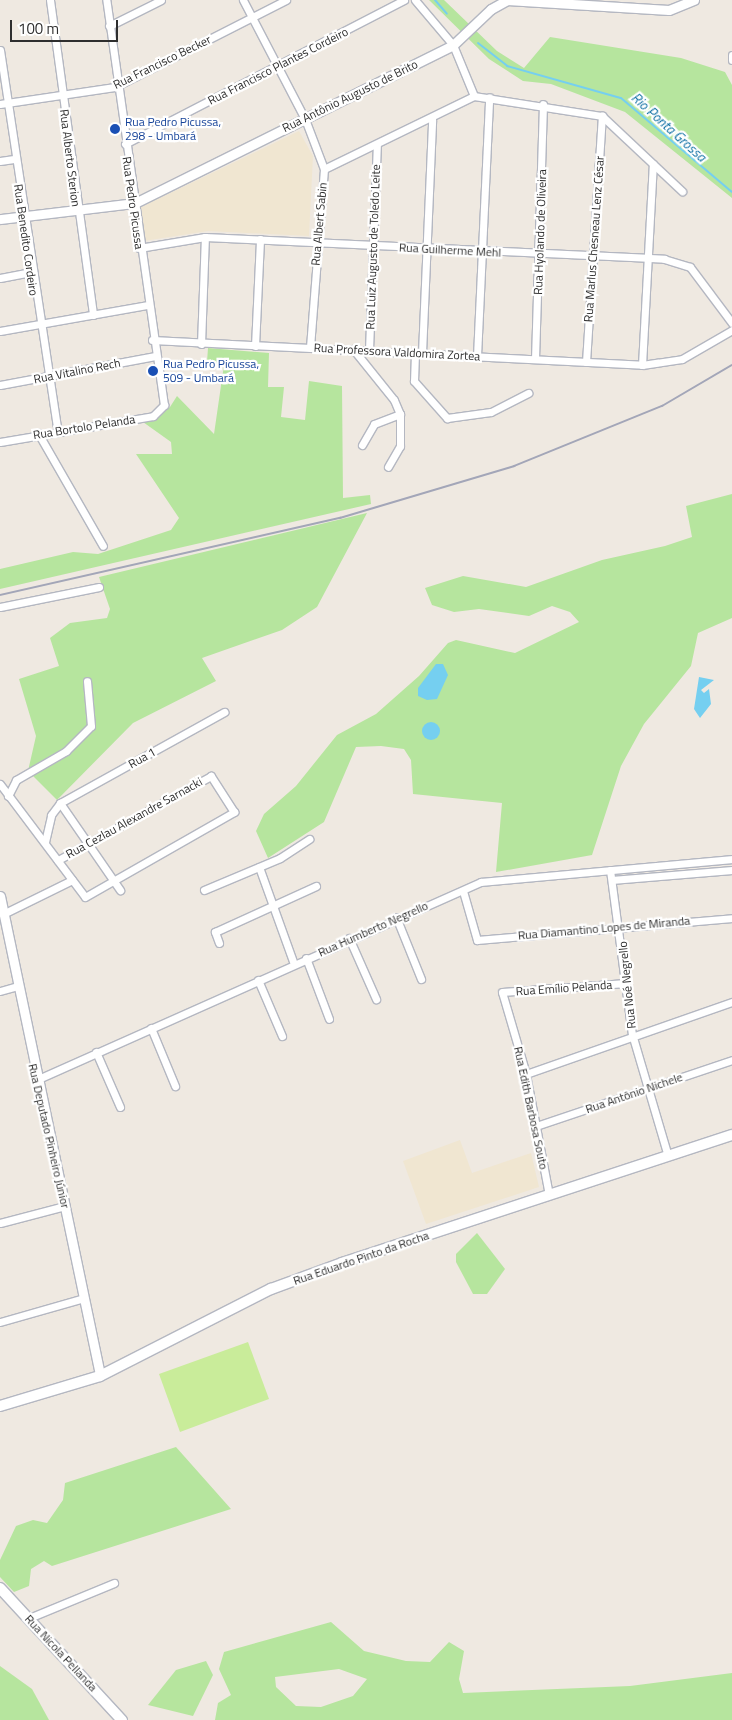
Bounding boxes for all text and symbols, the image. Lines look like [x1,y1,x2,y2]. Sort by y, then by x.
scale bar [12,10,120,42]
text: 100 m [18,17,59,40]
street label: Rua Francisco Plantes Cordeiro [205,24,351,108]
street label: Rua Francisco Becker [111,32,213,92]
street label: Rua Antônio Augusto de Brito [280,57,420,135]
water label: Rio Ponta Grossa [628,89,710,165]
street label: Rua Alberto Sterion [57,108,83,208]
place label: Rua Pedro Picussa, 298 - Umbará [125,115,221,143]
marker: Rua Pedro Picussa, 298 - Umbará [109,123,121,135]
street label: Rua Marlus Chesneau Lenz César [581,155,607,323]
street label: Rua Pedro Picussa [119,156,147,250]
street label: Rua Luiz Augusto de Toledo Leite [363,164,383,330]
street label: Rua Hyolando de Oliveira [531,169,549,295]
street label: Rua Albert Sabin [308,182,330,266]
street label: Rua Benedito Cordeiro [11,183,41,297]
street label: Rua Guilherme Mehl [399,240,501,260]
street label: Rua Professora Valdomira Zortea [313,340,481,364]
street label: Rua Vitalino Rech [32,356,122,386]
place label: Rua Pedro Picussa, 509 - Umbará [163,357,259,385]
marker: Rua Pedro Picussa, 509 - Umbará [147,365,159,377]
street label: Rua Bortolo Pelanda [32,412,136,442]
street label: Rua 1 [126,745,158,771]
street label: Rua Cezlau Alexandre Sarnacki [63,774,205,862]
street label: Rua Humberto Negrello [316,898,430,960]
street label: Rua Diamantino Lopes de Miranda [517,913,691,943]
street label: Rua Noé Negrello [615,941,639,1029]
street label: Rua Emílio Pelanda [515,977,613,999]
street label: Rua Edith Barbosa Souto [511,1045,551,1171]
street label: Rua Deputado Pinheiro Júnior [25,1062,73,1210]
street label: Rua Antônio Nichele [584,1070,684,1116]
street label: Rua Eduardo Pinto da Rocha [291,1228,431,1288]
street label: Rua Nicola Pellanda [22,1612,100,1694]

